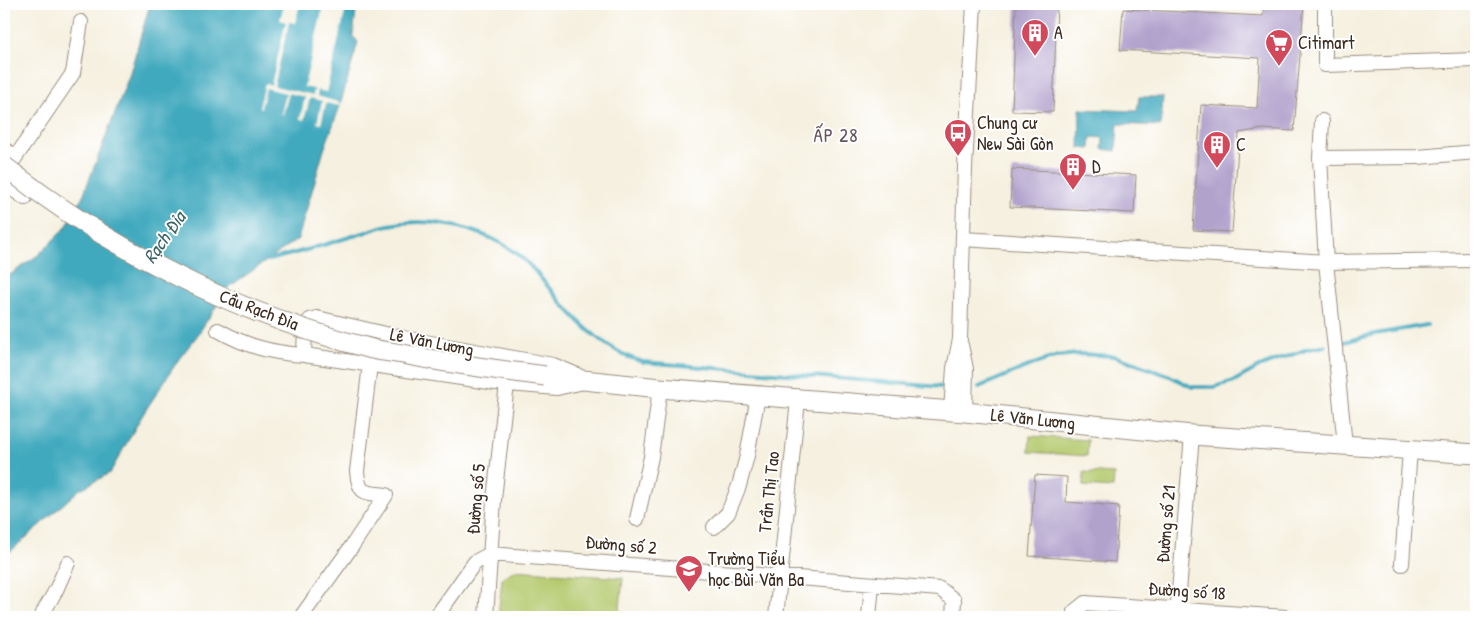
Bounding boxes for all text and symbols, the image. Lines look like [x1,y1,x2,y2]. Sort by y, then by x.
building icon: A [1020,18,1050,57]
place label: A [1054,20,1063,45]
supermarket icon: Citimart [1264,28,1294,67]
place label: Citimart [1298,30,1355,55]
place label: Chung cư New Sài Gòn [977,110,1054,156]
bus stop icon: Chung cư New Sài Gòn [943,118,973,157]
district label: ẤP 28 [814,122,858,148]
building icon: C [1202,130,1232,169]
place label: C [1236,132,1246,157]
building icon: D [1058,152,1088,191]
place label: D [1092,154,1101,179]
water label: Rạch Đỉa [137,204,193,268]
street label: Cầu Rạch Đỉa [216,283,302,336]
street label: Lê Văn Lương [388,321,476,362]
street label: Lê Văn Lương [990,402,1077,435]
street label: Trần Thị Tao [752,450,785,534]
street label: Đường số 5 [460,462,491,535]
street label: Đường số 21 [1150,484,1181,564]
street label: Đường số 2 [584,529,658,560]
place label: Trường Tiểu học Bùi Văn Ba [708,546,804,592]
school or university icon: Trường Tiểu học Bùi Văn Ba [674,554,704,593]
street label: Đường số 18 [1148,575,1227,606]

